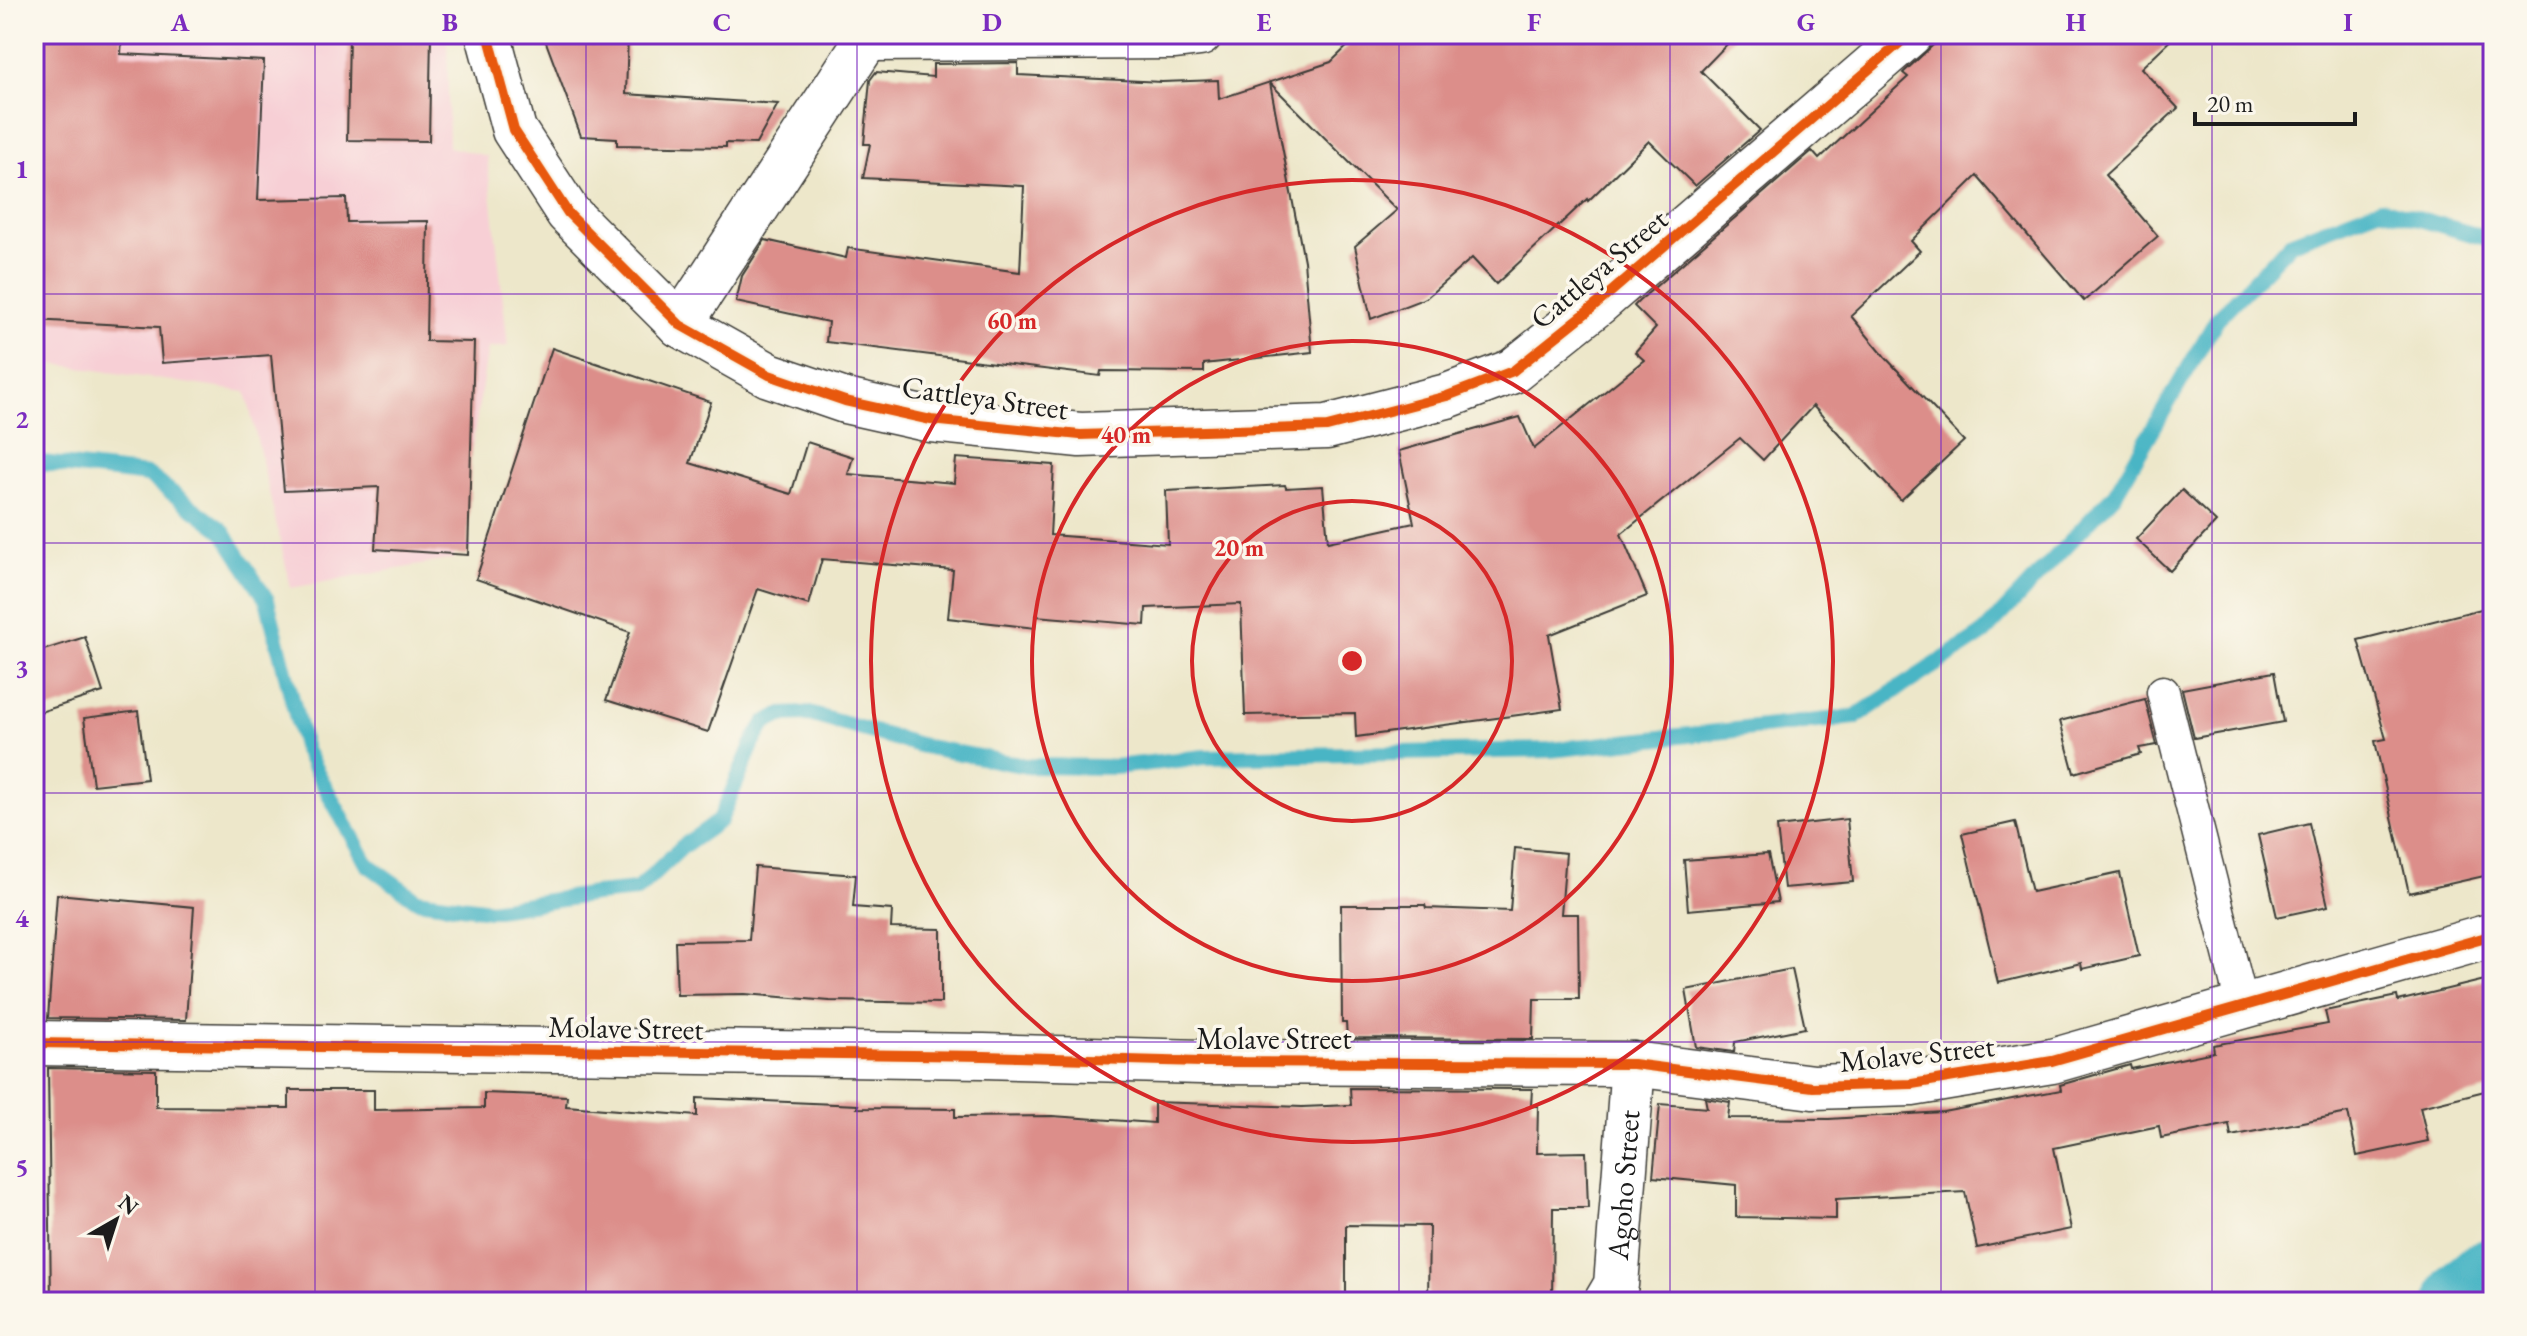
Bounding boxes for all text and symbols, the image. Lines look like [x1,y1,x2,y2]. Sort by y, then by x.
text: A [170,5,190,39]
text: B [442,5,458,39]
text: C [713,5,731,39]
text: D [982,5,1002,39]
text: E [1257,5,1272,39]
text: F [1527,5,1541,39]
text: G [1797,5,1816,39]
text: H [2066,5,2087,39]
text: I [2343,5,2353,39]
scale bar [2195,76,2355,126]
text: 20 m [2207,88,2254,119]
text: 1 [15,152,29,186]
street label: Cattleya Street [1522,199,1676,337]
text: 60 m [987,305,1037,336]
street label: Cattleya Street [899,367,1071,429]
text: 2 [15,402,29,436]
text: 40 m [1101,419,1151,450]
text: 20 m [1214,532,1264,563]
centre of rings [1338,647,1366,675]
text: 3 [15,651,29,685]
text: 4 [15,901,29,935]
street label: Molave Street [548,1007,705,1048]
street label: Molave Street [1196,1019,1352,1058]
street label: Molave Street [1838,1026,1997,1081]
street label: Agoho Street [1598,1108,1648,1262]
text: 5 [15,1150,29,1184]
north arrow [76,1180,156,1260]
text: N [112,1188,144,1222]

